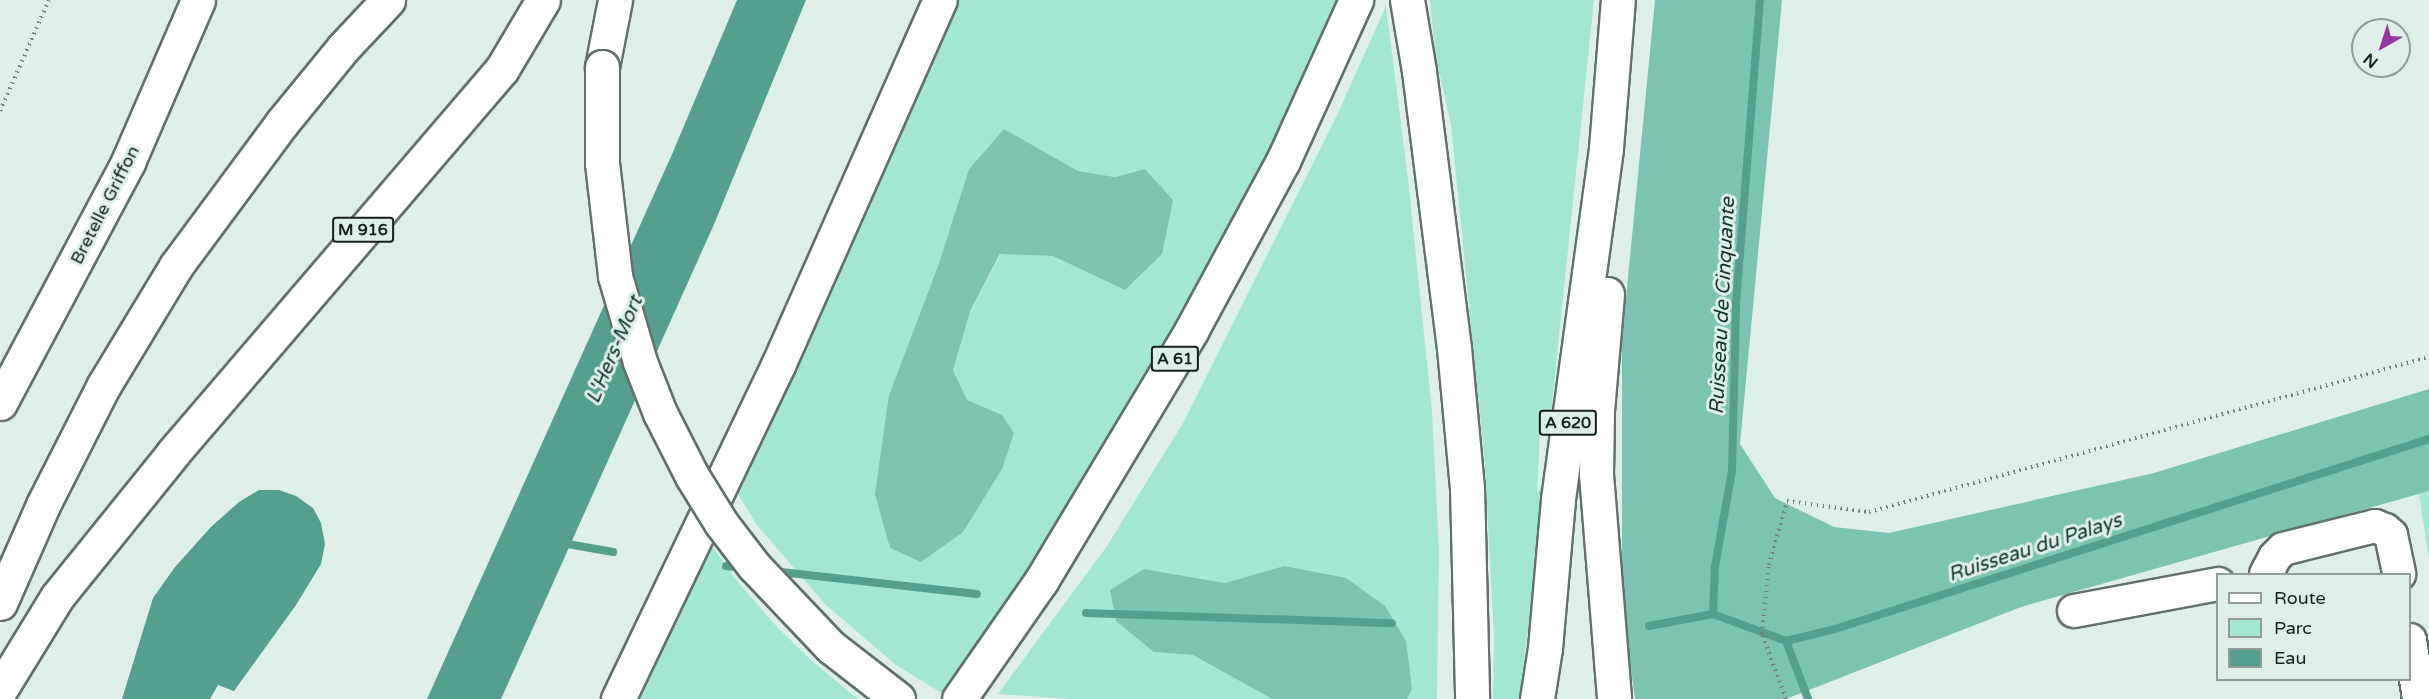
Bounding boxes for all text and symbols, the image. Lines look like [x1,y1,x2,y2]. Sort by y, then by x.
north arrow [2351,18,2411,78]
text: N [2360,49,2382,72]
street label: Bretelle Griffon [66,142,144,268]
water label: Ruisseau de Cinquante [1705,197,1741,415]
road number: M 916 [332,217,394,243]
water label: L'Hers-Mort [582,293,648,407]
road number: A 61 [1150,346,1200,372]
road number: A 620 [1538,410,1598,436]
water label: Ruisseau du Palays [1945,509,2125,587]
legend [2216,573,2411,681]
text: Route [2274,587,2326,609]
text: Parc [2274,617,2312,639]
text: Eau [2274,647,2306,669]

